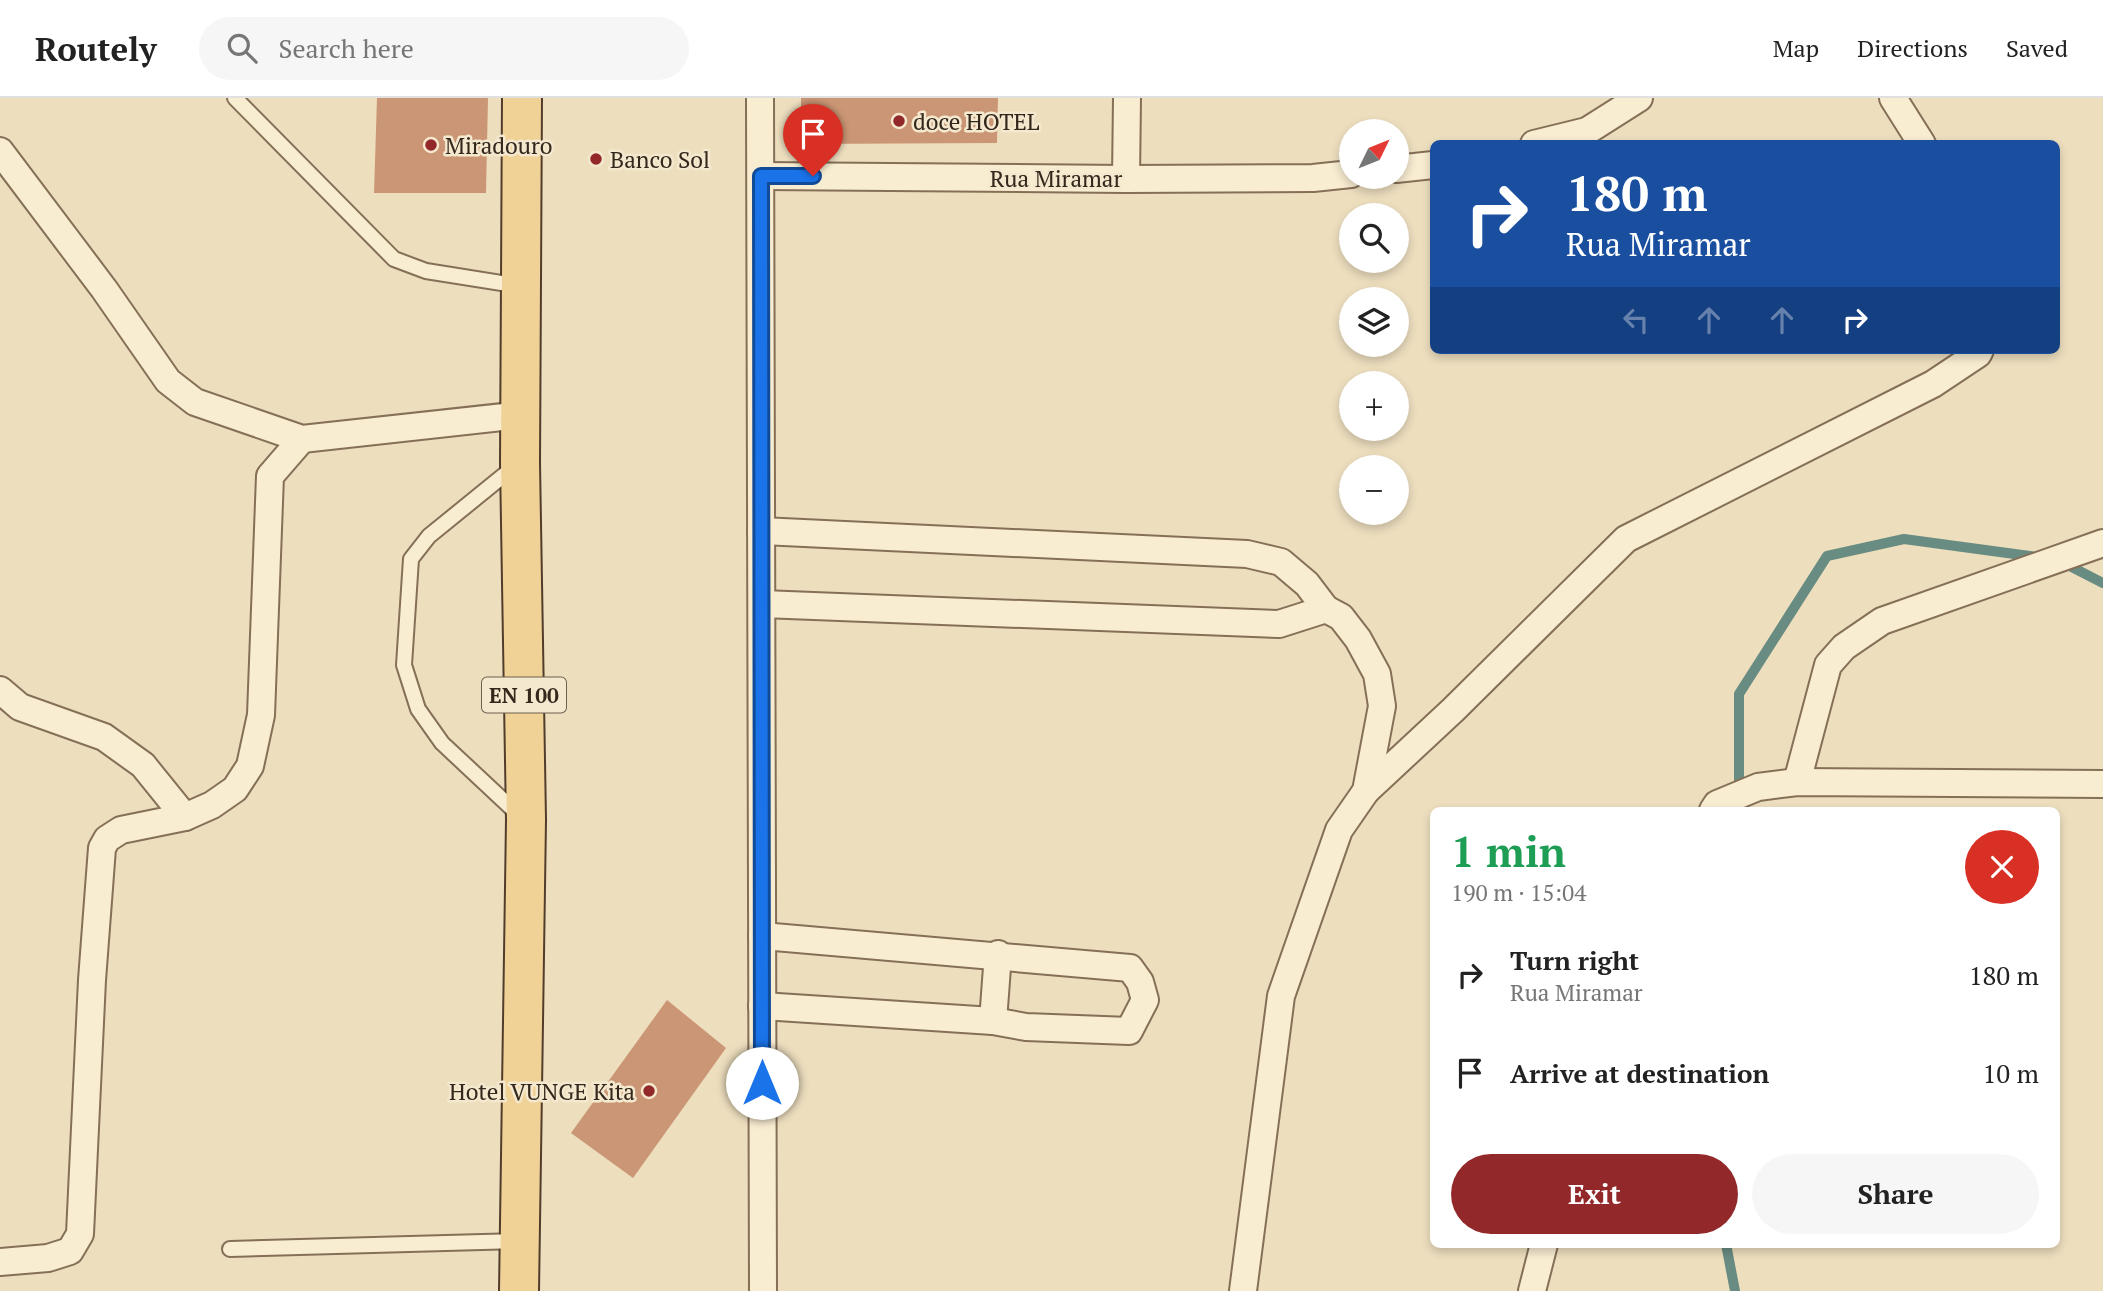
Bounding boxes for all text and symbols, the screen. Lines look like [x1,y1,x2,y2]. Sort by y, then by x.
search box [199,17,689,80]
text: Routely [35,27,157,70]
icon: search [223,29,261,67]
text: Search here [279,31,414,65]
text: Map [1773,32,1819,64]
text: Directions [1857,32,1968,64]
text: Saved [2006,32,2068,64]
pin [783,104,843,176]
place label: doce HOTEL [913,106,1040,137]
marker: doce HOTEL [891,113,907,129]
icon: arrive [794,115,832,153]
north arrow [1339,119,1409,189]
map controls [1339,119,1409,525]
place label: Miradouro [445,130,553,161]
marker: Miradouro [423,137,439,153]
place label: Banco Sol [610,144,710,175]
marker: Banco Sol [588,151,604,167]
text: 180 m [1566,160,1708,225]
street label: Rua Miramar [990,163,1122,194]
icon: right [1451,168,1542,259]
button: search [1339,203,1409,273]
text: Rua Miramar [1566,223,1751,265]
button: layers [1339,287,1409,357]
icon: left [1617,301,1655,339]
icon: ahead [1690,301,1728,339]
icon: ahead [1763,301,1801,339]
icon: right [1836,301,1874,339]
button: + [1339,371,1409,441]
button: − [1339,455,1409,525]
road number: EN 100 [482,678,566,712]
text: 1 min [1451,823,1566,879]
button: close [1965,830,2039,904]
text: 190 m · 15:04 [1451,877,1586,908]
text: Turn right [1510,943,1639,977]
icon: right [1451,956,1489,994]
text: 180 m [1969,958,2039,992]
text: Rua Miramar [1510,977,1643,1008]
position arrow [725,1046,799,1120]
icon: arrive [1451,1054,1489,1092]
text: Arrive at destination [1510,1056,1769,1090]
text: 10 m [1983,1056,2039,1090]
place label: Hotel VUNGE Kita [449,1076,635,1107]
marker: Hotel VUNGE Kita [641,1083,657,1099]
button: Exit [1451,1154,1738,1234]
button: Share [1752,1154,2039,1234]

